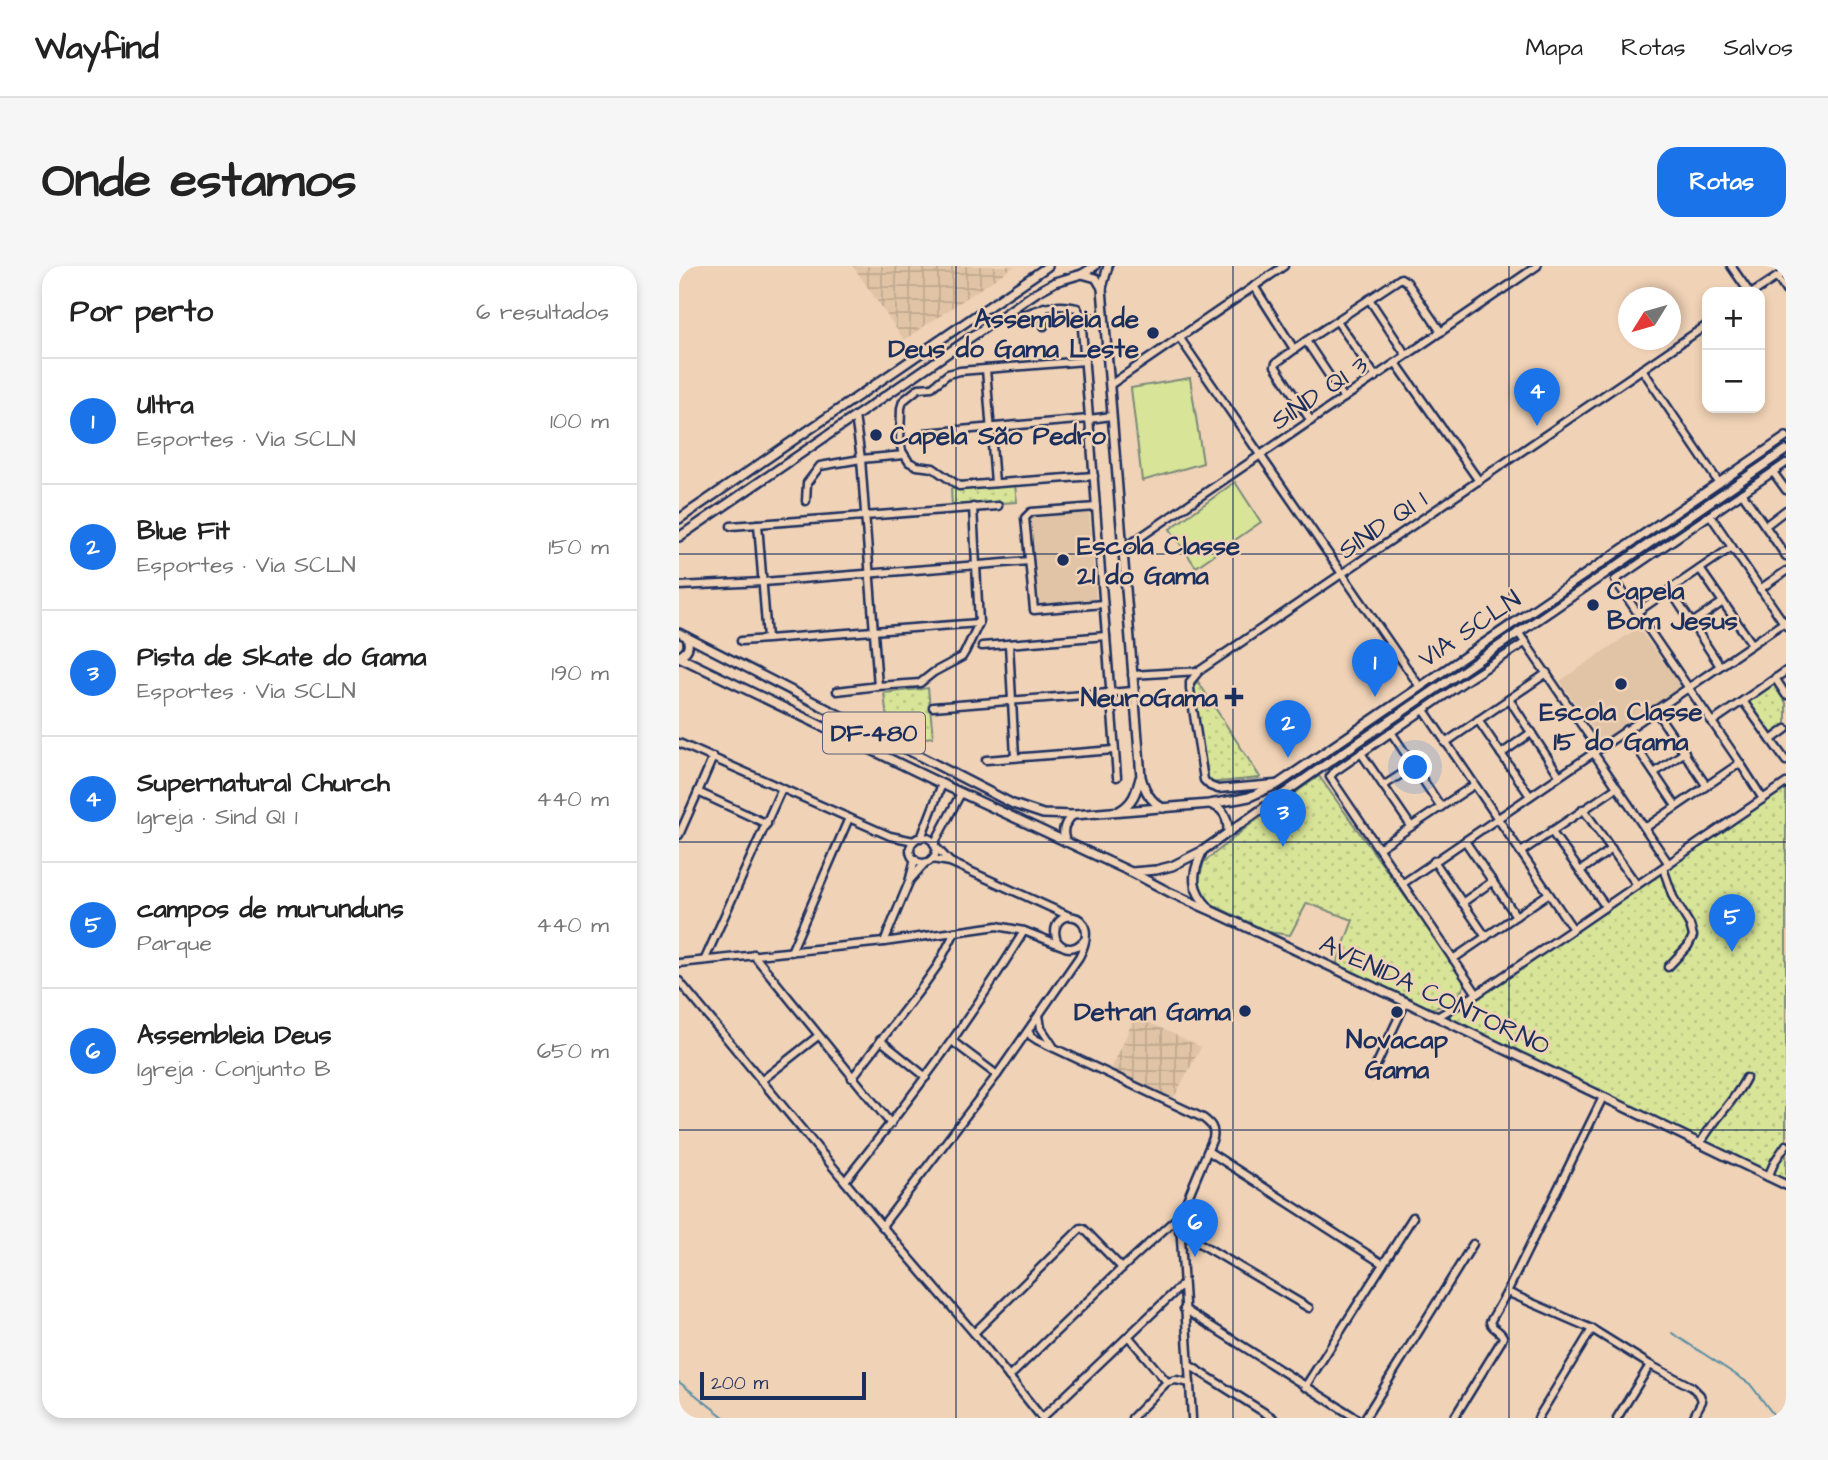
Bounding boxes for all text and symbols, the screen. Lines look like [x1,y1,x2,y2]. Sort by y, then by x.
text: Wayfind [35,25,159,71]
text: Mapa [1525,31,1583,65]
text: Rotas [1621,31,1686,65]
text: Salvos [1724,31,1793,65]
button: Rotas [1657,147,1786,217]
text: Onde estamos [42,148,357,216]
north arrow [1618,287,1681,350]
map controls [1702,287,1765,413]
button: + [1702,287,1765,350]
text: Por perto [70,291,213,333]
text: 6 resultados [476,296,609,328]
place label: Assembleia de Deus do Gama Leste [888,301,1139,367]
marker: Assembleia de Deus do Gama Leste [1145,325,1161,341]
street label: SIND QI 3 [1264,347,1375,439]
button: − [1702,350,1765,413]
pin: 4 [1514,368,1560,426]
text: Ultra [137,387,194,423]
text: 1 [92,405,94,437]
text: 100 m [550,405,609,437]
place label: Capela São Pedro [890,418,1106,454]
text: Esportes · Via SCLN [137,423,356,455]
marker: Capela São Pedro [868,427,884,443]
street label: SIND QI 1 [1331,482,1434,568]
text: Blue Fit [137,513,230,549]
place label: Escola Classe 21 do Gama [1076,528,1240,594]
text: 2 [86,531,100,563]
text: 150 m [548,531,609,563]
text: Esportes · Via SCLN [137,549,356,581]
marker: Escola Classe 21 do Gama [1055,552,1071,568]
place label: Capela Bom Jesus [1607,573,1738,639]
street label: VIA SCLN [1411,581,1528,676]
marker: Capela Bom Jesus [1585,597,1601,613]
text: Pista de Skate do Gama [137,639,426,675]
pin: 1 [1352,639,1398,697]
text: 3 [87,657,99,689]
text: 190 m [551,657,609,689]
text: Esportes · Via SCLN [137,675,356,707]
marker: Escola Classe 15 do Gama [1613,676,1629,692]
place label: NeuroGama [1081,680,1219,716]
marker: NeuroGama [1224,687,1244,707]
place label: Escola Classe 15 do Gama [1539,694,1703,760]
pin: 2 [1265,700,1311,758]
road number: DF-480 [823,712,925,754]
your location [1398,750,1432,784]
text: Supernatural Church [137,765,390,801]
text: 4 [85,783,101,815]
text: 440 m [536,783,609,815]
pin: 3 [1260,789,1306,847]
text: Igreja · Sind QI 1 [137,801,298,833]
text: campos de murunduns [137,891,404,927]
pin: 5 [1709,894,1755,952]
text: 5 [85,909,101,941]
text: 440 m [536,909,609,941]
street label: AVENIDA CONTORNO [1313,926,1556,1064]
text: Parque [137,927,212,959]
place label: Detran Gama [1074,994,1232,1030]
marker: Detran Gama [1237,1003,1253,1019]
marker: Novacap Gama [1389,1004,1405,1020]
text: Assembleia Deus [137,1017,332,1053]
place label: Novacap Gama [1346,1022,1448,1088]
text: 6 [86,1035,100,1067]
text: 650 m [537,1035,609,1067]
text: Igreja · Conjunto B [137,1053,331,1085]
pin: 6 [1172,1199,1218,1257]
scale bar [700,1369,866,1401]
text: 200 m [711,1370,768,1397]

